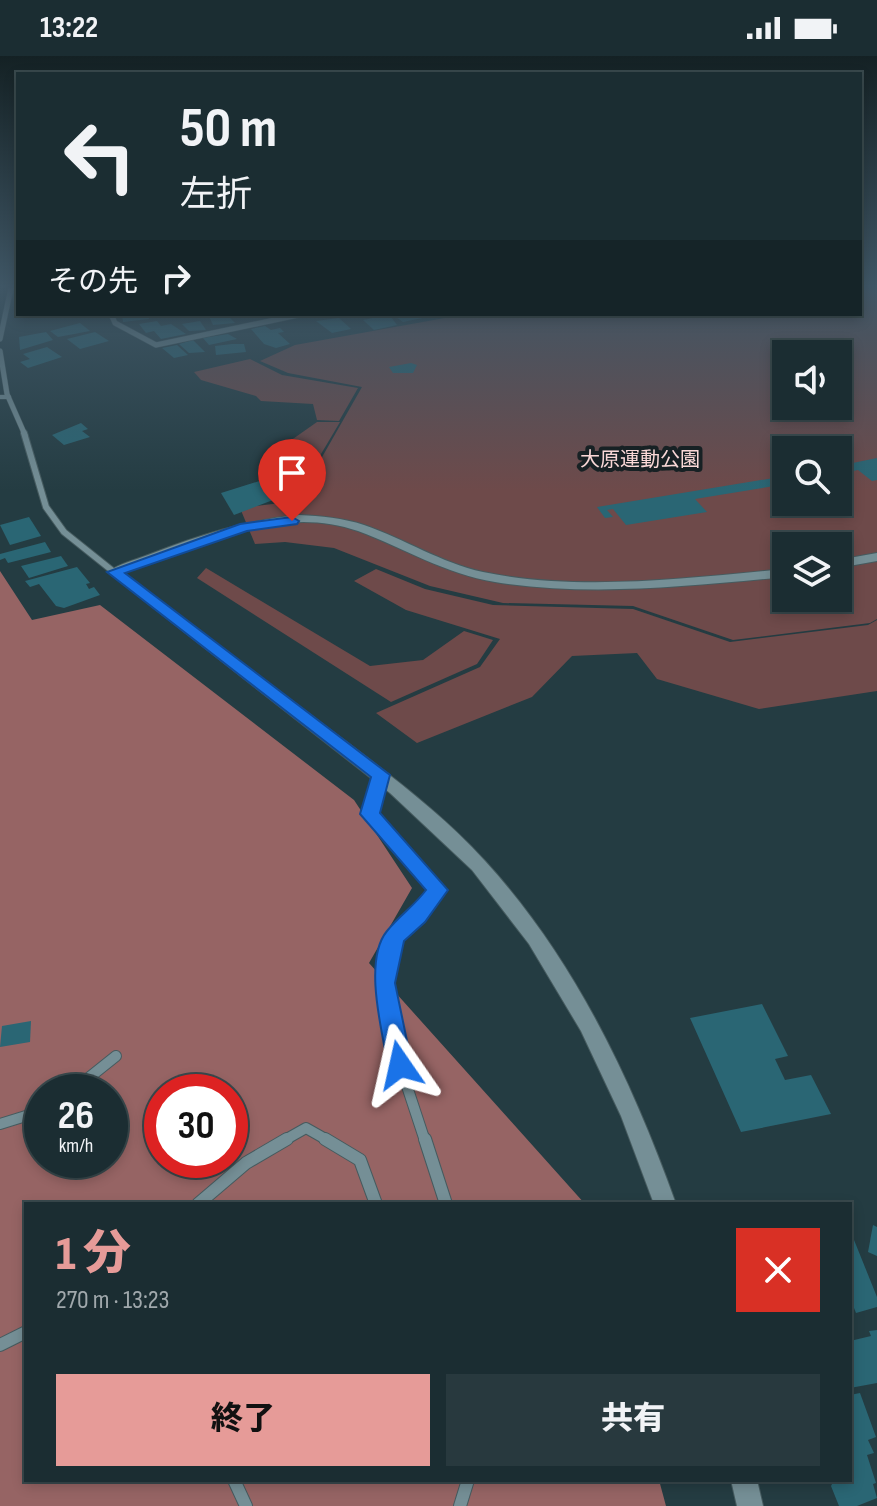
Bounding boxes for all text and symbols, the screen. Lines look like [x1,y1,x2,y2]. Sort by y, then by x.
text: 13:22 [40,10,98,46]
text: 50 m [180,96,277,163]
icon: left [48,104,152,208]
text: 左折 [180,174,252,217]
icon: right [154,256,198,300]
text: その先 [48,264,138,300]
map controls [772,340,852,612]
button: sound [772,340,852,420]
button: search [772,436,852,516]
pin [258,439,326,521]
park label: 大原運動公園 [580,448,700,472]
icon: arrive [270,451,314,495]
button: layers [772,532,852,612]
position arrow [358,1023,442,1107]
speed limit sign: 30 [144,1074,248,1178]
text: 26 [58,1092,94,1140]
text: km/h [59,1134,93,1158]
text: 1 分 [56,1226,131,1283]
button: close [736,1228,820,1312]
text: 270 m · 13:23 [56,1285,170,1316]
button: 終了 [56,1374,430,1466]
button: 共有 [446,1374,820,1466]

